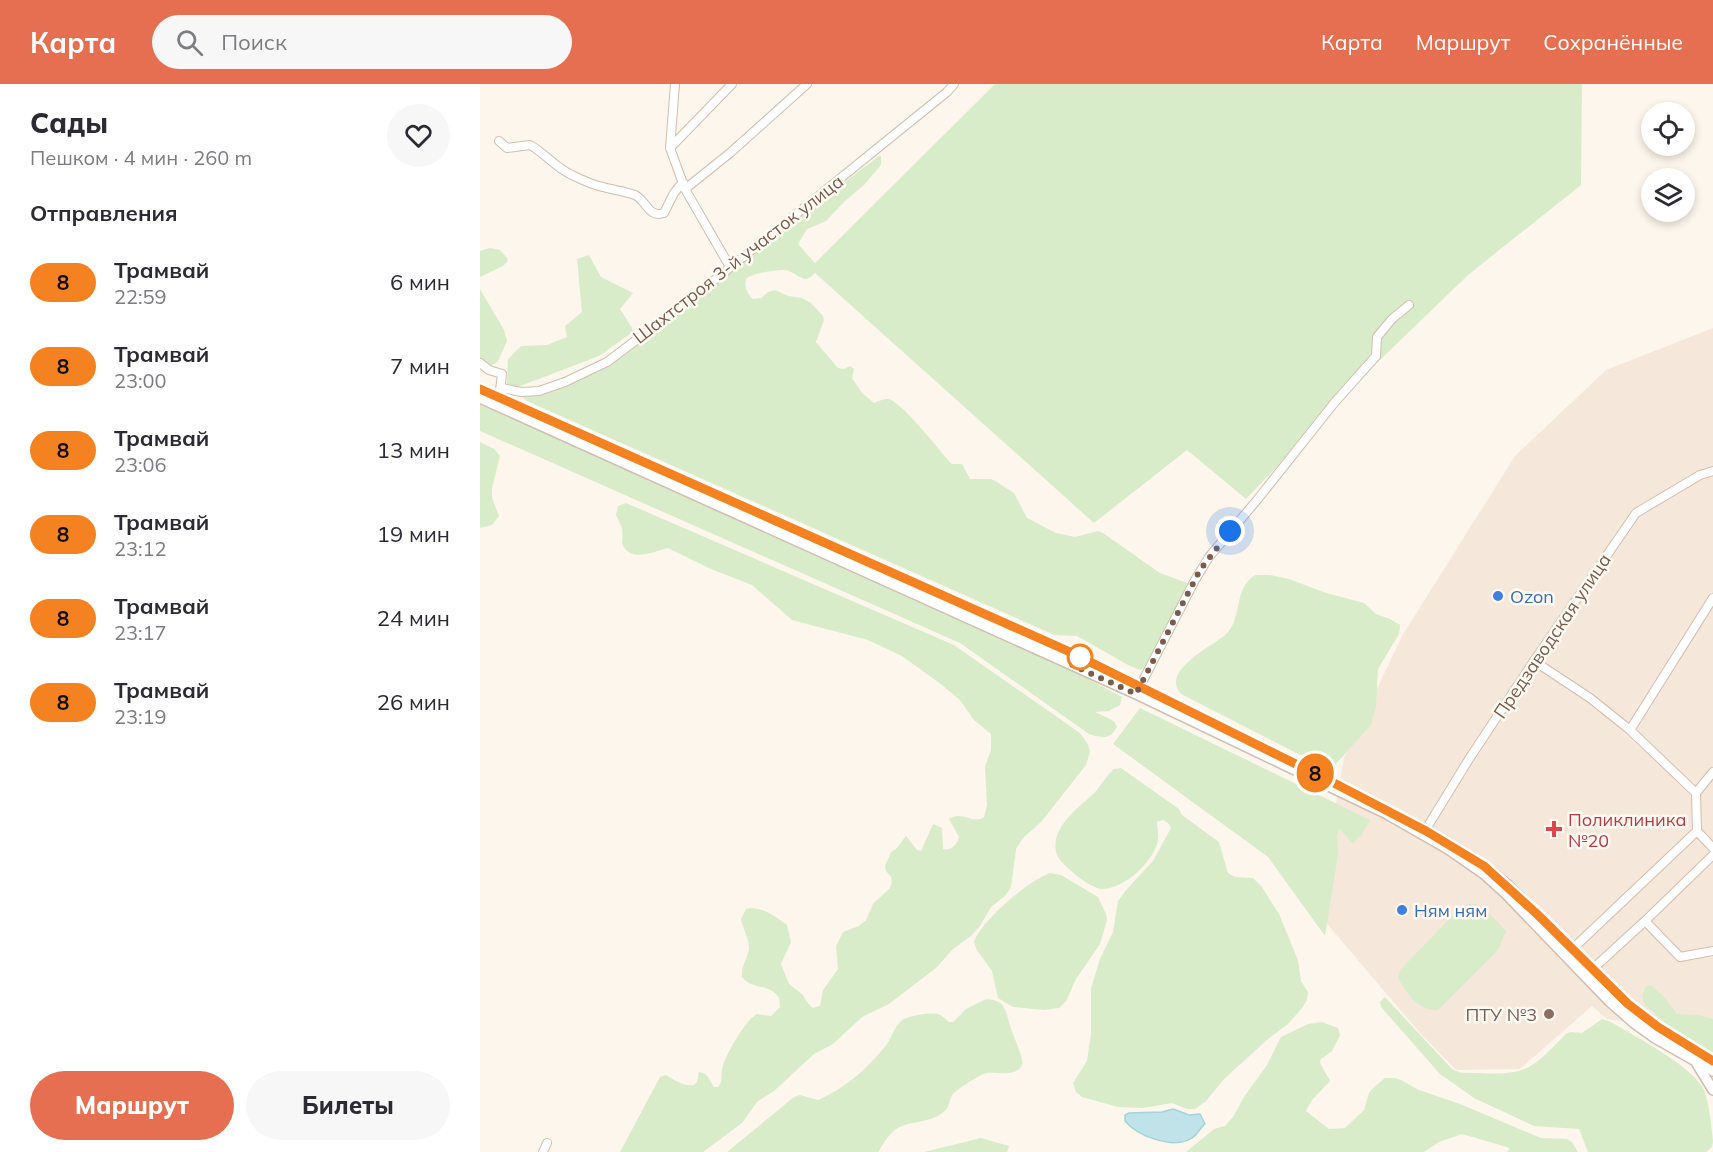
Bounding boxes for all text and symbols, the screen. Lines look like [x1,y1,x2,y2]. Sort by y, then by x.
search box [152,15,572,69]
text: Карта [30,25,116,60]
icon: search [173,26,206,59]
text: Поиск [221,28,287,56]
text: Карта [1321,29,1383,55]
text: Маршрут [1416,29,1510,55]
text: Сохранённые [1543,29,1683,55]
map controls [1641,102,1695,222]
button: locate [1641,102,1695,156]
button: heart [387,104,450,167]
text: Сады [30,105,108,140]
text: Пешком · 4 мин · 260 m [30,145,252,170]
button: layers [1641,168,1695,222]
street label: Шахтстроя 3-й участок улица [628,170,848,348]
text: Отправления [30,199,178,227]
text: Трамвай [114,256,209,284]
text: 6 мин [390,268,450,296]
text: 8 [57,269,69,295]
text: 22:59 [114,284,167,309]
text: Трамвай [114,340,209,368]
text: 7 мин [390,352,450,380]
text: 8 [57,353,69,379]
text: 23:00 [114,368,167,393]
text: Трамвай [114,424,209,452]
text: 13 мин [377,436,450,464]
text: 8 [57,437,69,463]
text: 23:06 [114,452,167,477]
text: Трамвай [114,508,209,536]
your location [1215,516,1245,546]
text: 19 мин [377,520,450,548]
text: 8 [57,521,69,547]
text: 23:12 [114,536,167,561]
street label: Предзаводская улица [1488,549,1616,723]
place label: Ozon [1510,585,1554,608]
marker: Ozon [1491,589,1505,603]
text: Трамвай [114,592,209,620]
text: 24 мин [377,604,450,632]
text: 8 [57,605,69,631]
text: 23:17 [114,620,167,645]
unlabelled marker [1067,644,1093,670]
text: Трамвай [114,676,209,704]
text: 26 мин [377,688,450,716]
text: 8 [57,689,69,715]
text: 23:19 [114,704,167,729]
line badge: 8 [1296,754,1334,792]
text: 8 [1309,760,1321,786]
place label: Поликлиника №20 [1568,808,1686,852]
marker: Поликлиника №20 [1545,820,1563,838]
place label: Ням ням [1414,899,1487,922]
marker: Ням ням [1395,903,1409,917]
place label: ПТУ №3 [1465,1003,1537,1026]
marker: ПТУ №3 [1542,1007,1556,1021]
button: Маршрут [30,1071,234,1140]
button: Билеты [246,1071,450,1140]

